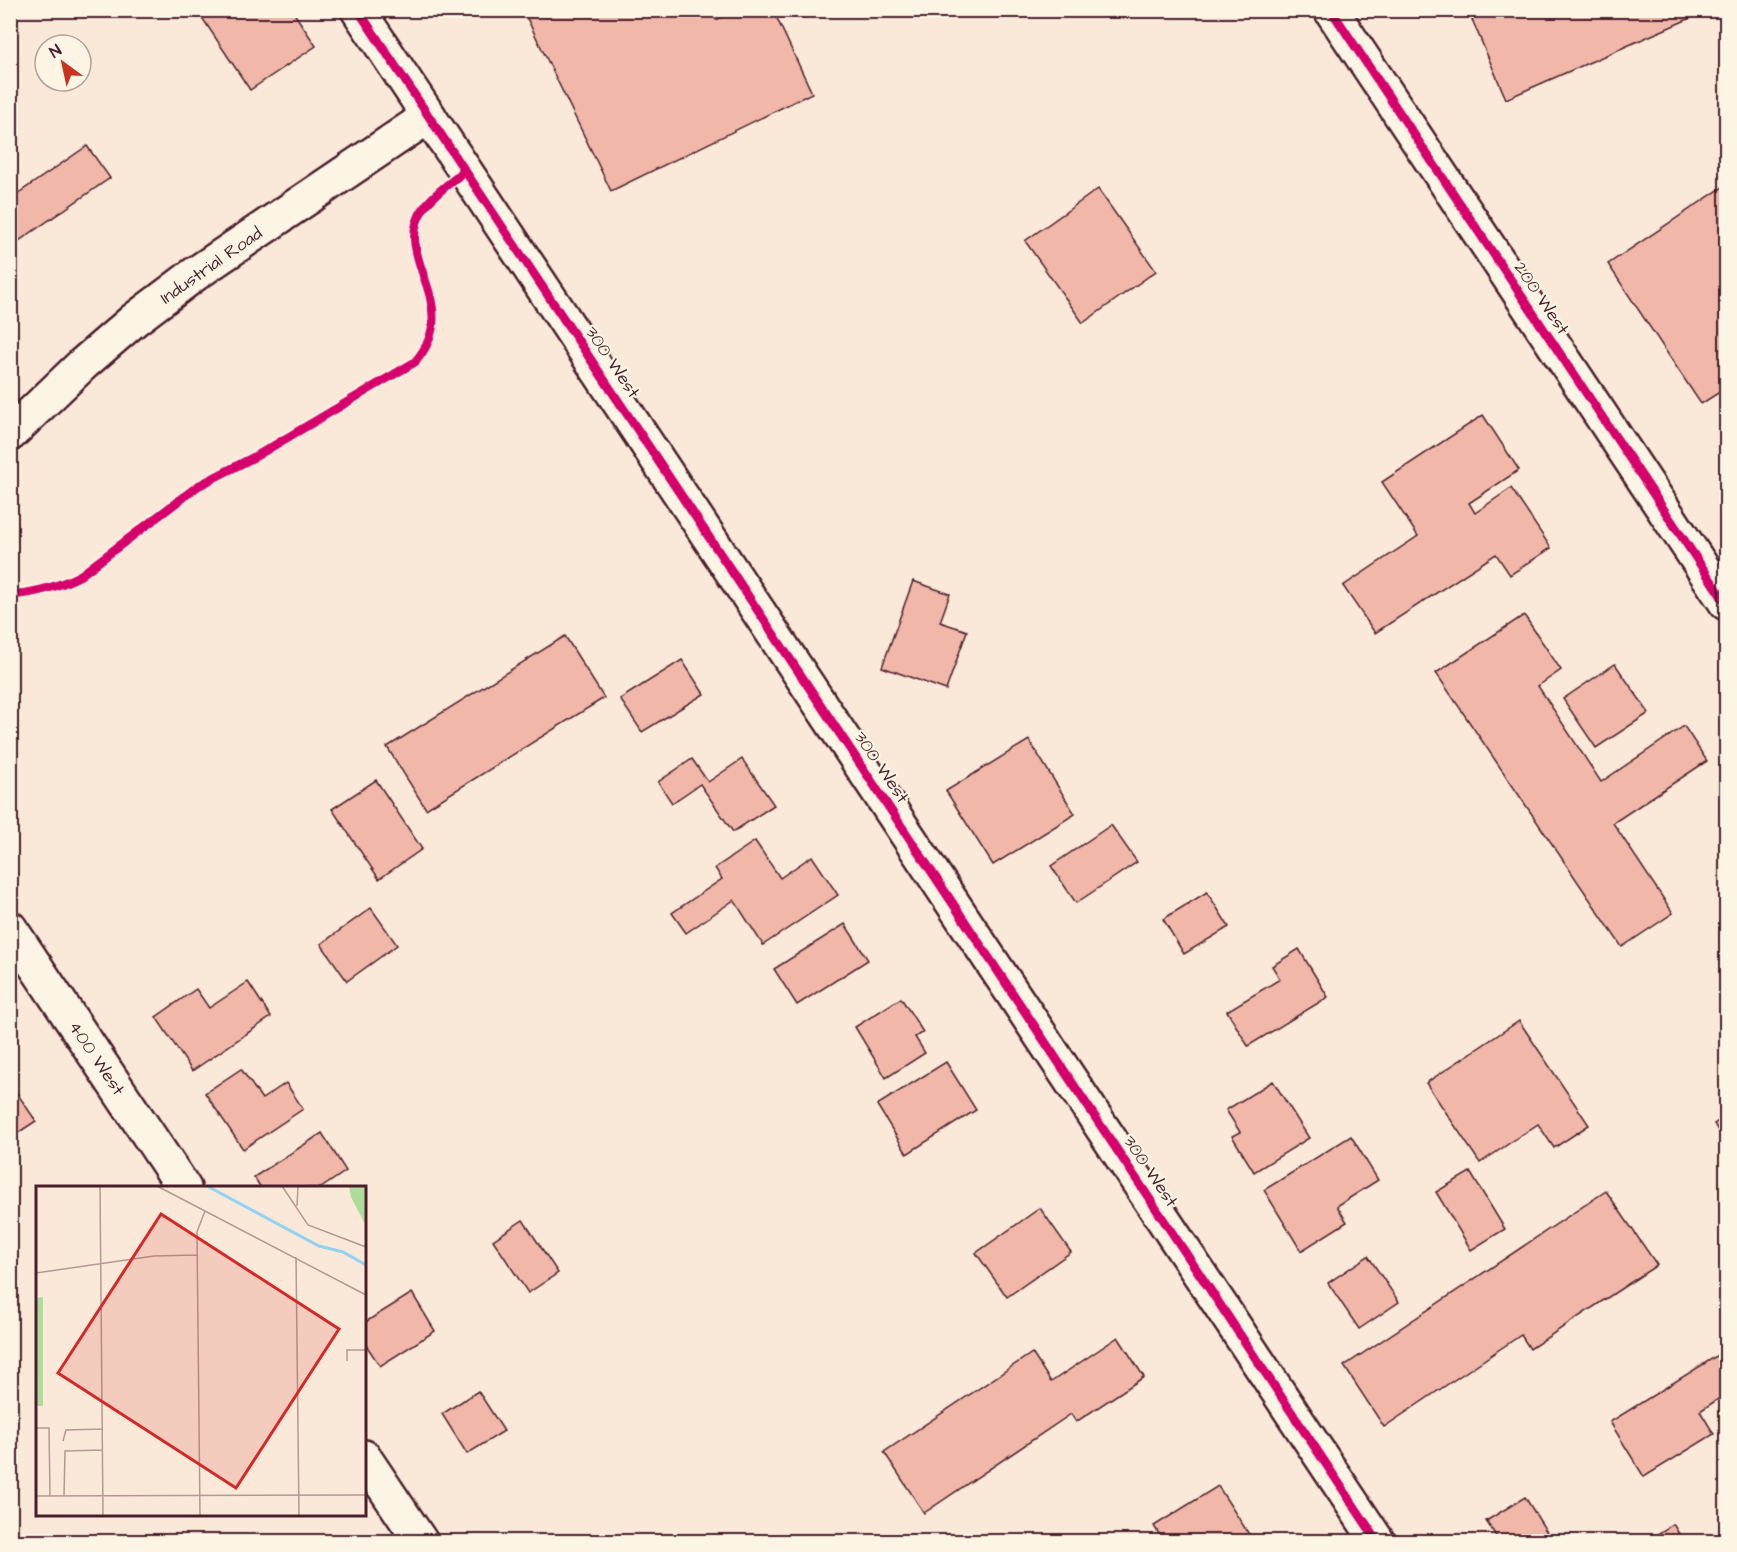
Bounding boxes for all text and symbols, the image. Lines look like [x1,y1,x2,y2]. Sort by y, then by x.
north arrow [33,33,93,93]
text: N [45,39,66,63]
street label: Industrial Road [155,221,267,310]
street label: 200 West [1508,257,1576,340]
street label: 300 West [579,321,646,404]
street label: 300 West [848,726,915,809]
street label: 400 West [62,1016,131,1101]
street label: 300 West [1117,1130,1184,1213]
inset map [36,1186,366,1516]

